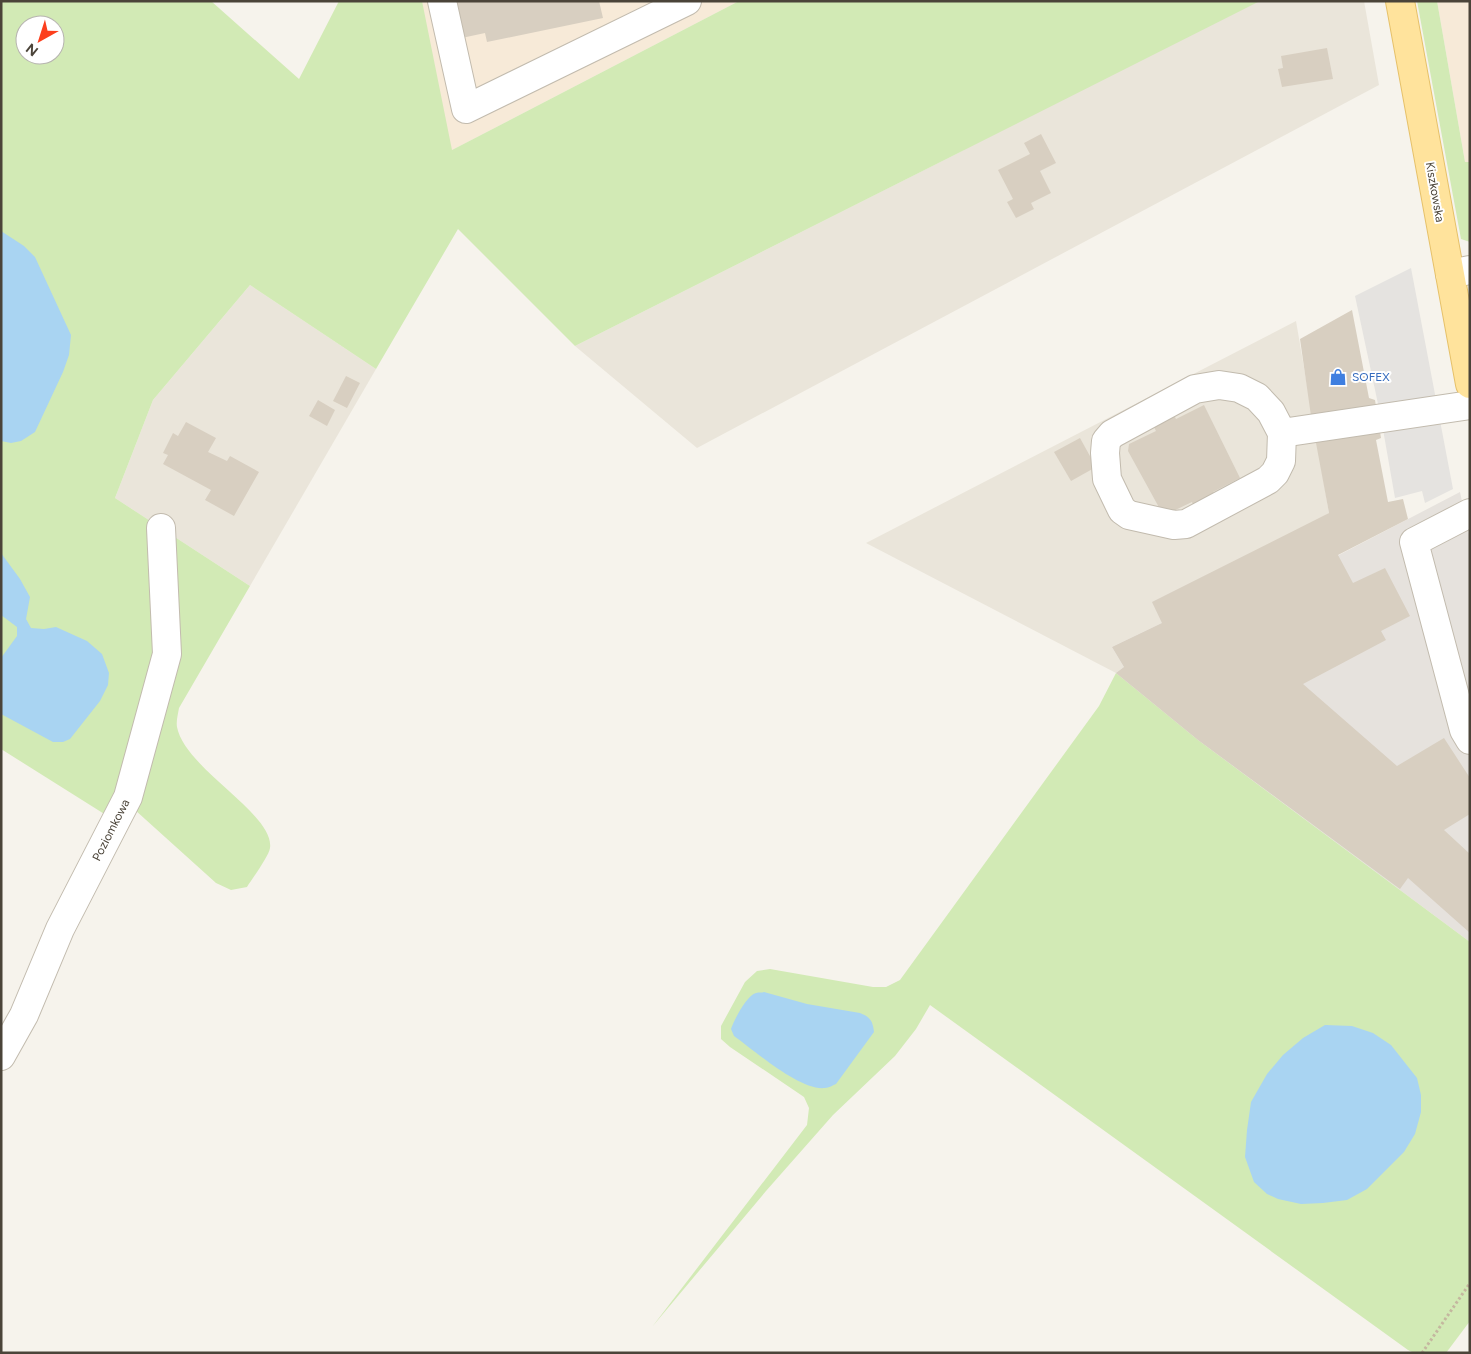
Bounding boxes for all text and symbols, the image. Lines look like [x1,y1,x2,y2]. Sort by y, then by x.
north arrow [15,15,65,65]
text: N [23,40,42,60]
street label: Kiszkowska [1423,161,1447,223]
shop icon: SOFEX [1328,367,1348,387]
place label: SOFEX [1352,370,1390,384]
street label: Poziomkowa [89,797,133,863]

